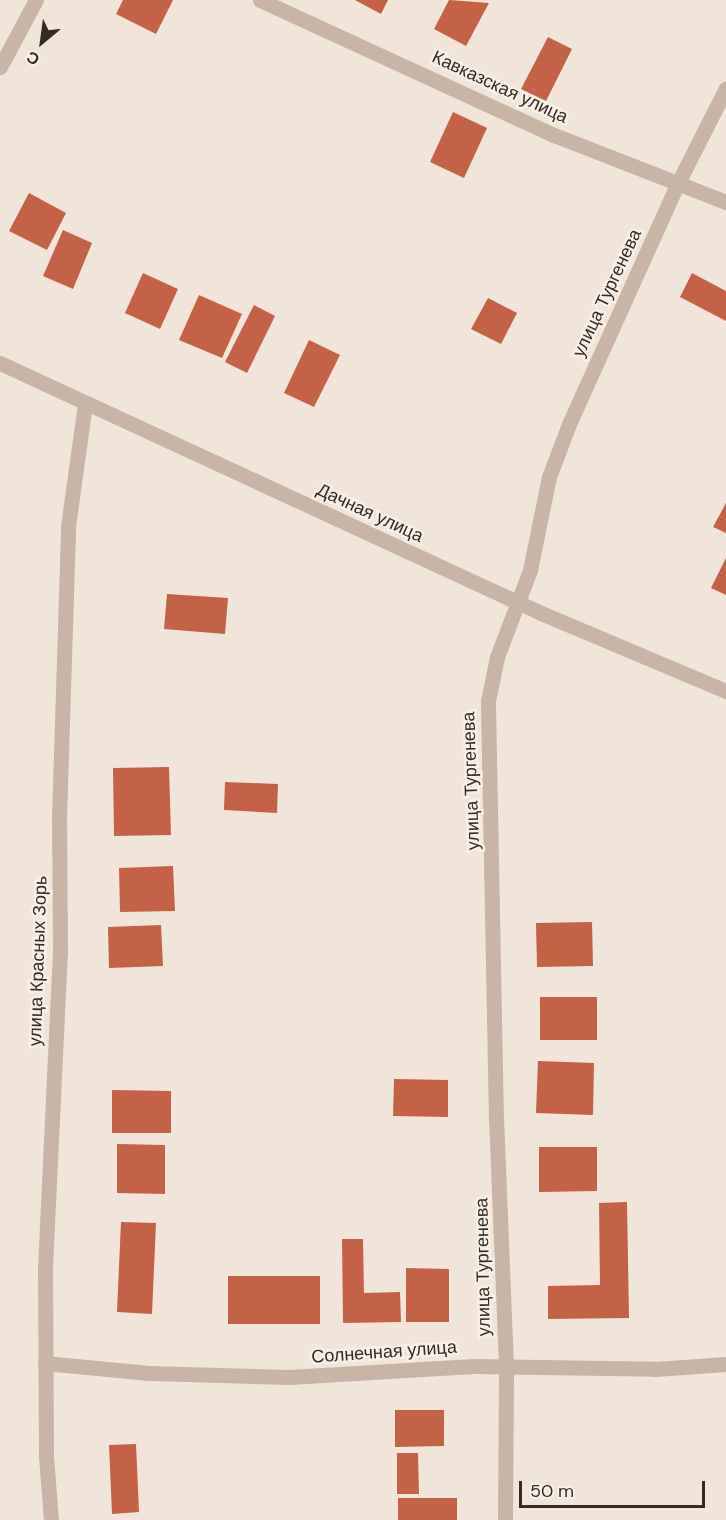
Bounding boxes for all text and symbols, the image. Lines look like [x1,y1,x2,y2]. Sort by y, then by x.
north arrow [12,12,72,72]
text: С [23,46,43,70]
street label: Кавказская улица [429,46,571,128]
street label: улица Тургенева [568,226,646,360]
street label: Дачная улица [313,479,427,547]
street label: улица Тургенева [458,711,484,851]
street label: улица Красных Зорь [24,875,52,1047]
street label: улица Тургенева [471,1198,495,1336]
street label: Солнечная улица [311,1336,457,1368]
scale bar [522,1469,708,1507]
text: 50 m [530,1479,574,1503]

